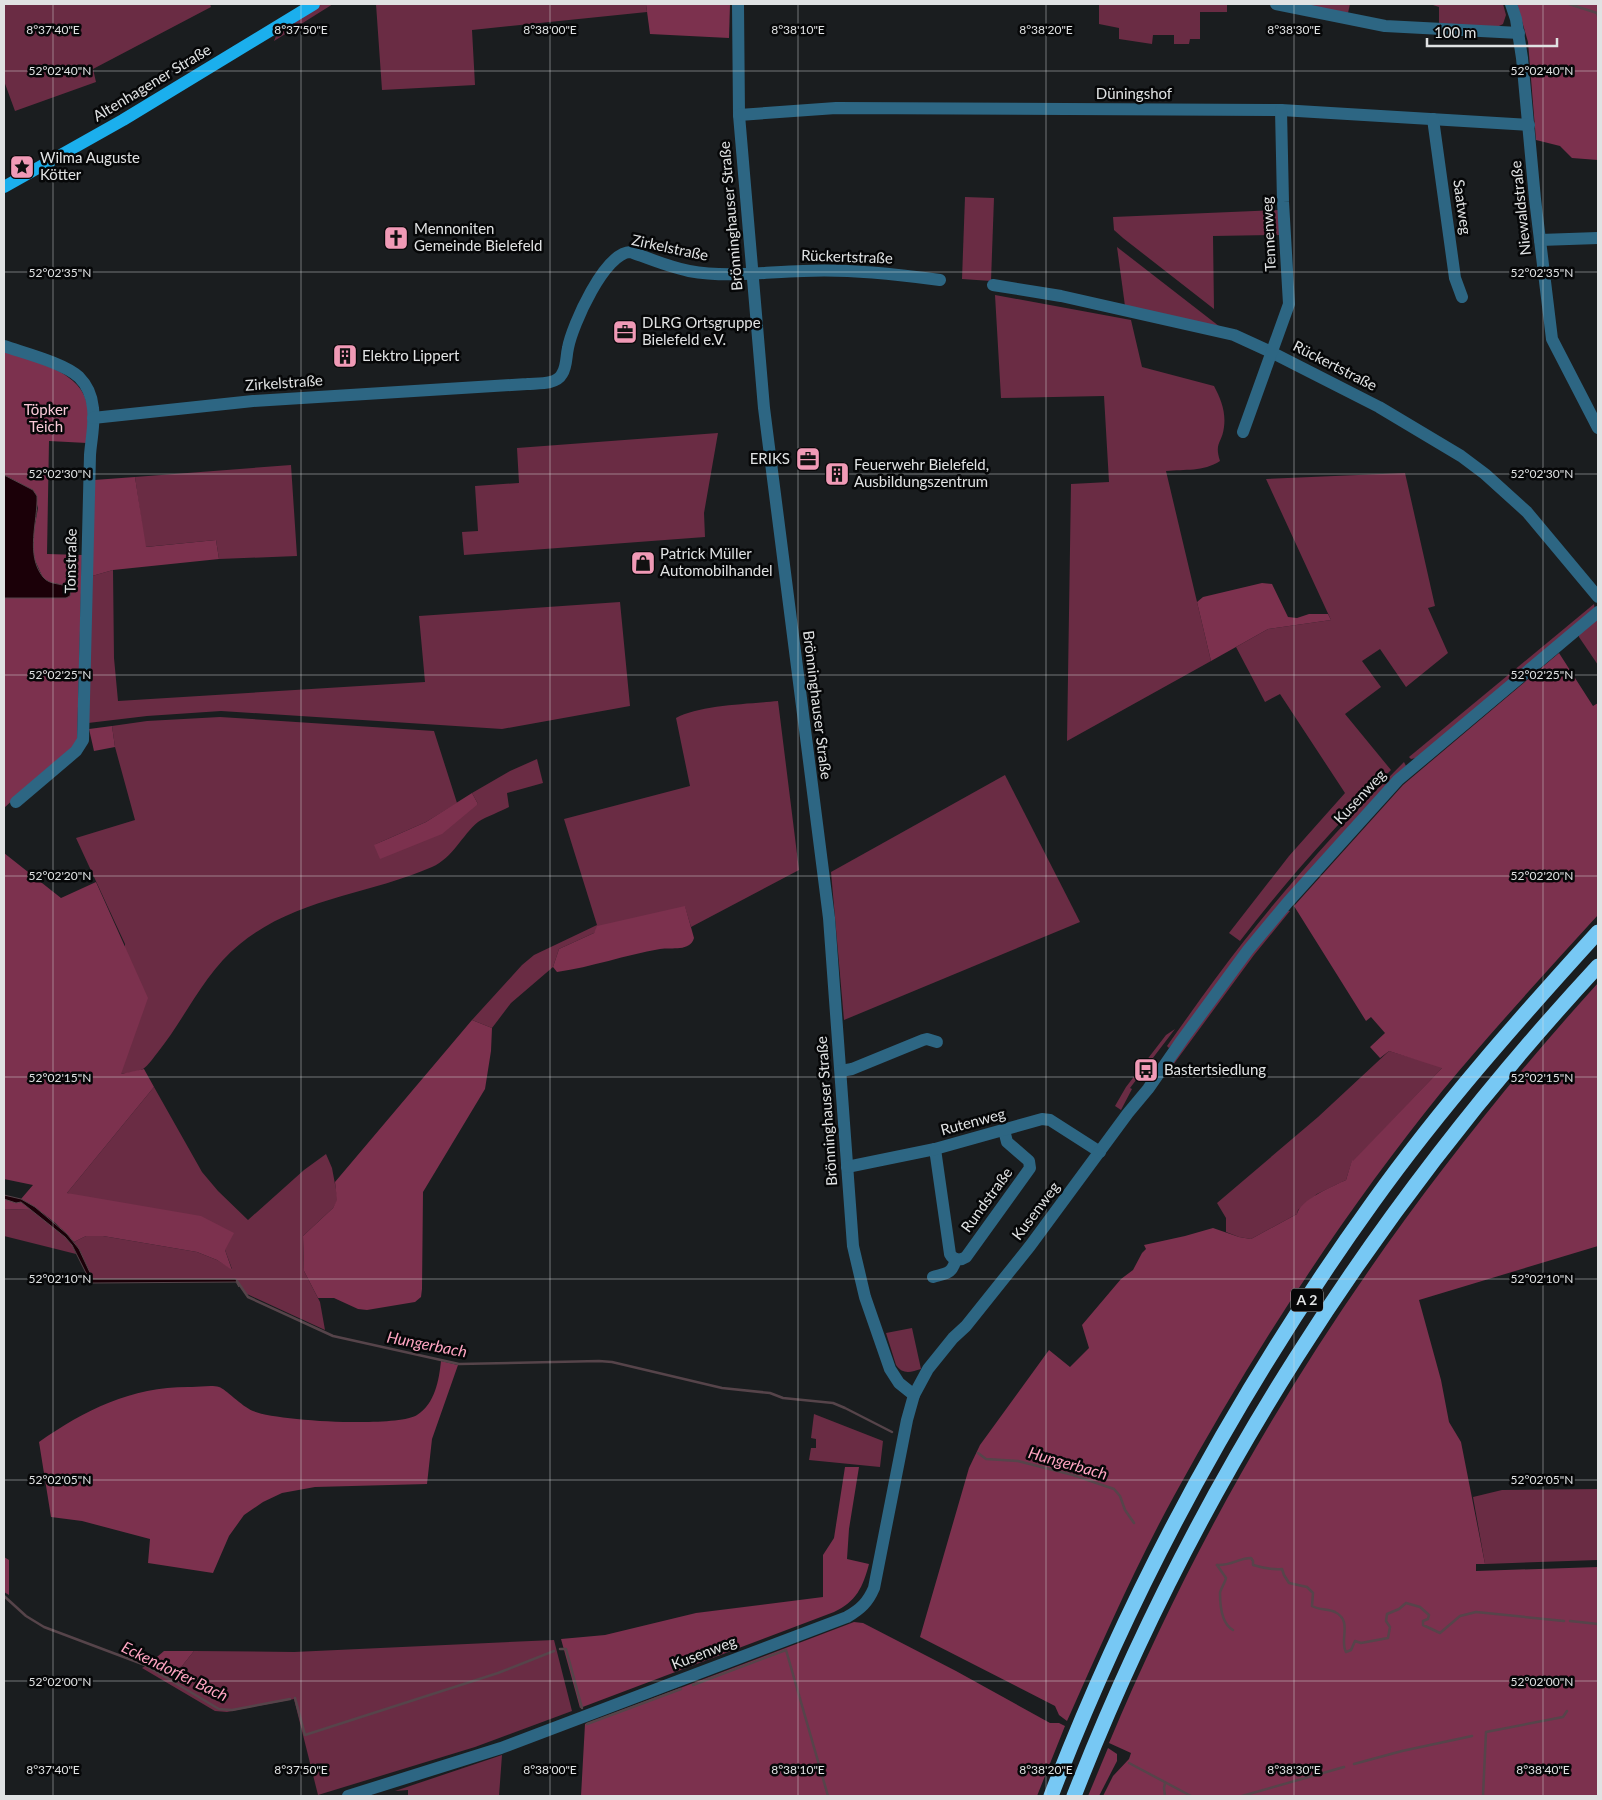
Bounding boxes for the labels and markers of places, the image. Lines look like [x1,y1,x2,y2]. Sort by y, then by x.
place label: Wilma Auguste Kötter [40,148,140,183]
place icon: Wilma Auguste Kötter [9,154,35,180]
place label: Mennoniten Gemeinde Bielefeld [414,219,543,254]
church icon: Mennoniten Gemeinde Bielefeld [383,225,409,251]
place label: DLRG Ortsgruppe Bielefeld e.V. [642,313,761,348]
office icon: DLRG Ortsgruppe Bielefeld e.V. [612,319,638,345]
building icon: Elektro Lippert [332,343,358,369]
place label: Elektro Lippert [362,346,460,364]
office icon: ERIKS [795,446,821,472]
place label: ERIKS [750,449,790,467]
place label: Feuerwehr Bielefeld, Ausbildungszentrum [854,455,989,490]
building icon: Feuerwehr Bielefeld, Ausbildungszentrum [824,461,850,487]
place label: Patrick Müller Automobilhandel [660,544,773,579]
shop icon: Patrick Müller Automobilhandel [630,550,656,576]
bus stop icon: Bastertsiedlung [1133,1057,1159,1083]
place label: Bastertsiedlung [1164,1060,1266,1078]

